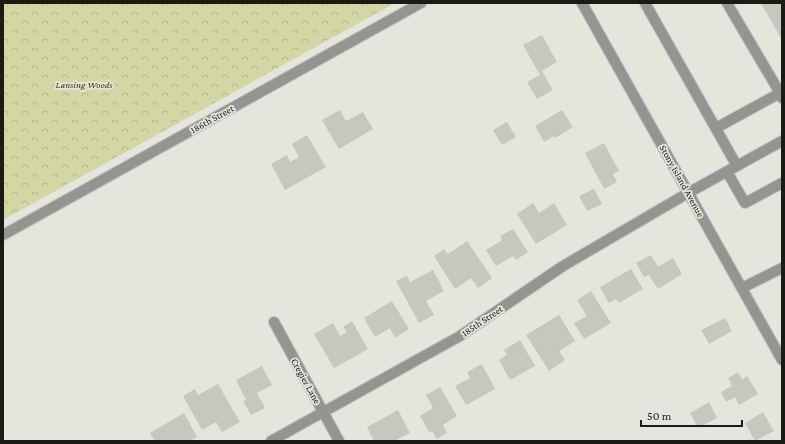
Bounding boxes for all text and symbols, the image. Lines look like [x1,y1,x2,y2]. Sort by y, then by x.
park label: Lansing Woods [55,79,113,90]
street label: 186th Street [188,102,236,135]
street label: Stony Island Avenue [658,143,707,220]
street label: 185th Street [459,303,505,339]
street label: Cregier Lane [289,356,323,406]
scale bar [641,402,742,428]
text: 50 m [647,409,672,423]

